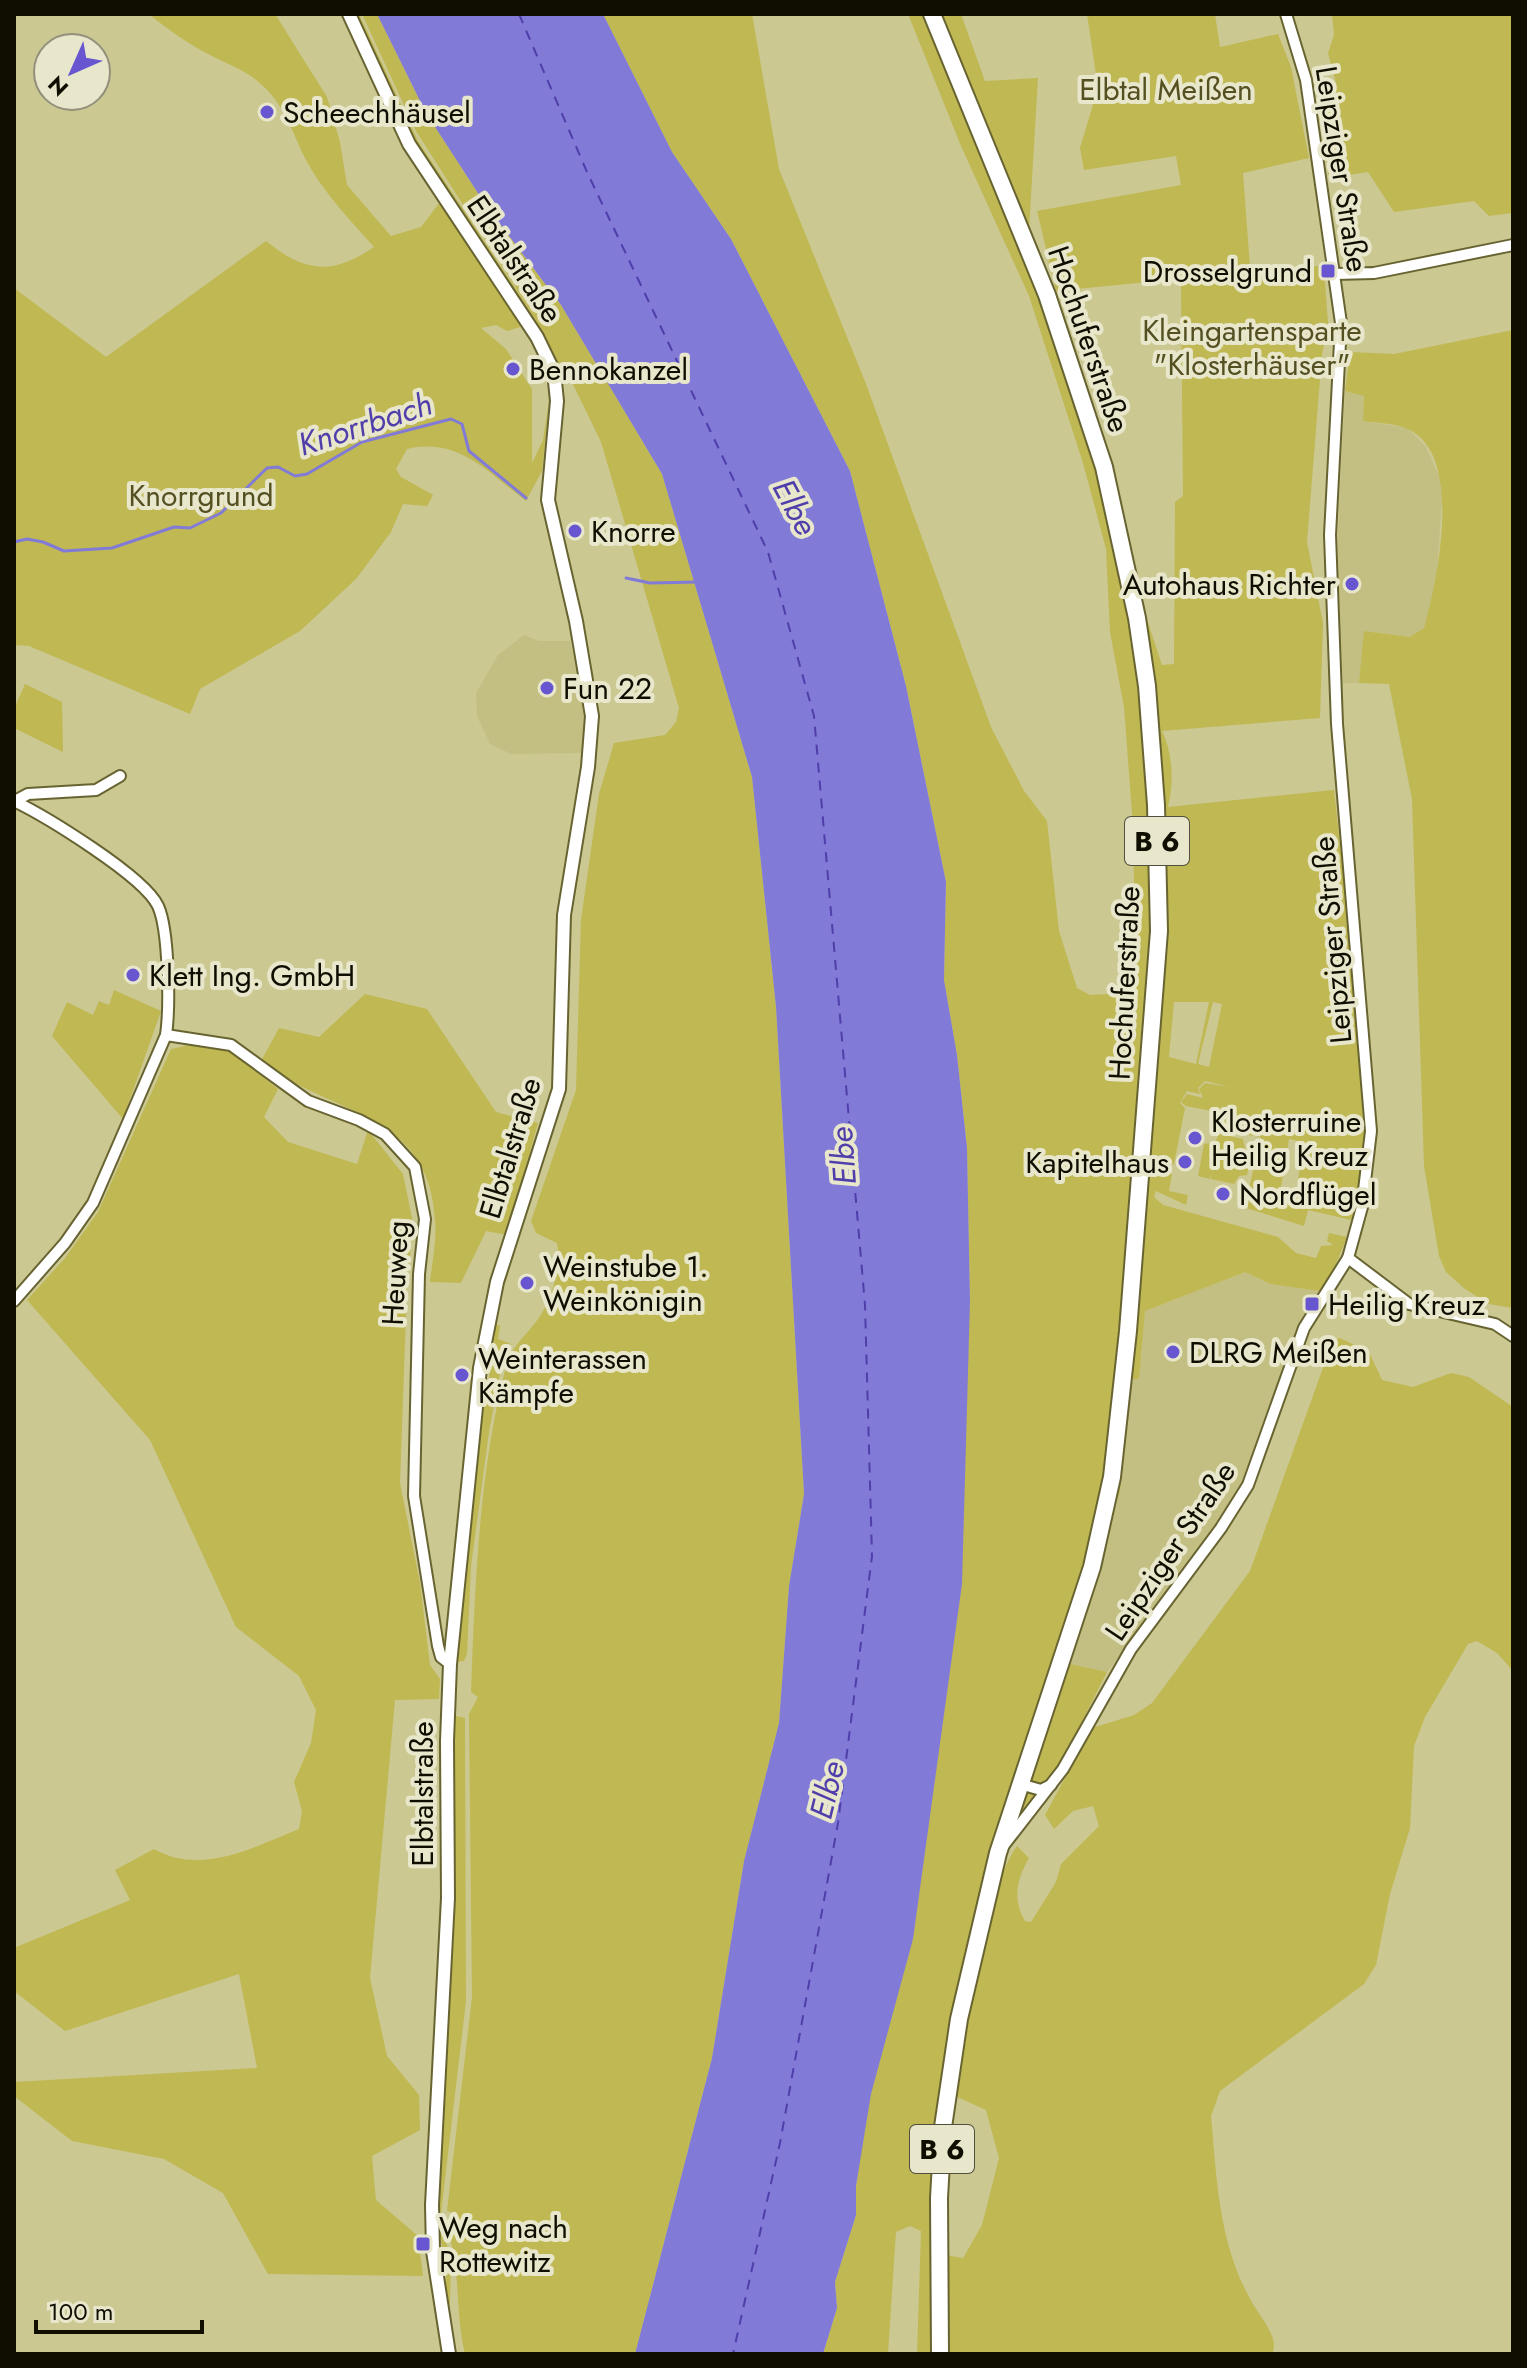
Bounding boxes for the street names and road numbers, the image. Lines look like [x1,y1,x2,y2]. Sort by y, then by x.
street label: Leipziger Straße [1305,63,1379,275]
street label: Elbtalstraße [457,187,573,331]
street label: Hochuferstraße [1037,240,1141,438]
road number: B 6 [1125,817,1189,865]
street label: Leipziger Straße [1302,835,1362,1045]
street label: Hochuferstraße [1097,885,1151,1081]
street label: Elbtalstraße [468,1072,552,1224]
street label: Heuweg [371,1219,419,1327]
street label: Leipziger Straße [1094,1453,1246,1649]
street label: Elbtalstraße [401,1721,444,1867]
road number: B 6 [910,2125,974,2173]

